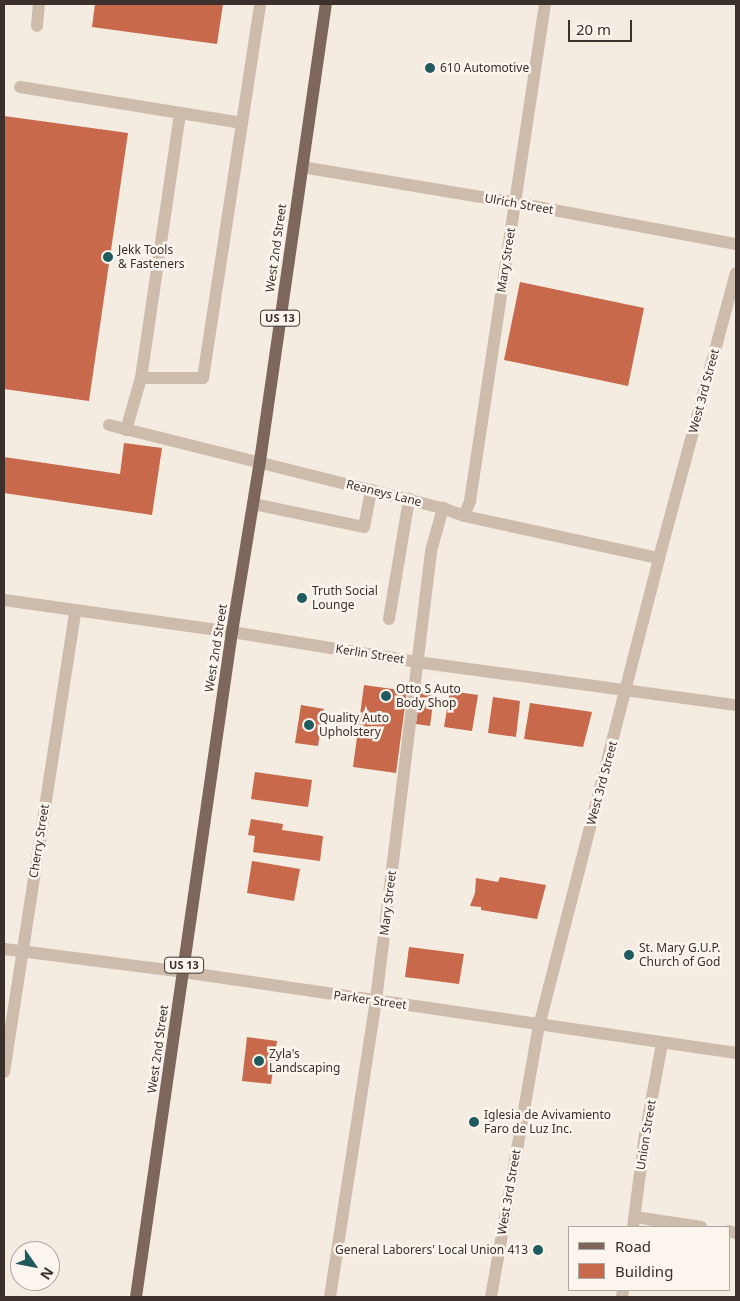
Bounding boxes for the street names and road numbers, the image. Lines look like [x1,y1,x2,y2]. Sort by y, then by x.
street label: Ulrich Street [483,191,555,217]
street label: West 2nd Street [263,203,289,293]
street label: Mary Street [494,227,518,293]
road number: US 13 [260,310,300,326]
street label: West 3rd Street [686,347,722,435]
street label: Reaneys Lane [345,477,423,509]
street label: West 2nd Street [202,603,230,693]
street label: Kerlin Street [335,641,405,667]
street label: West 3rd Street [584,739,620,827]
street label: Cherry Street [26,803,52,879]
street label: Mary Street [377,870,399,936]
road number: US 13 [164,956,204,974]
street label: Parker Street [333,988,407,1012]
street label: West 2nd Street [145,1004,171,1094]
street label: Union Street [633,1099,659,1171]
street label: West 3rd Street [494,1148,524,1236]

